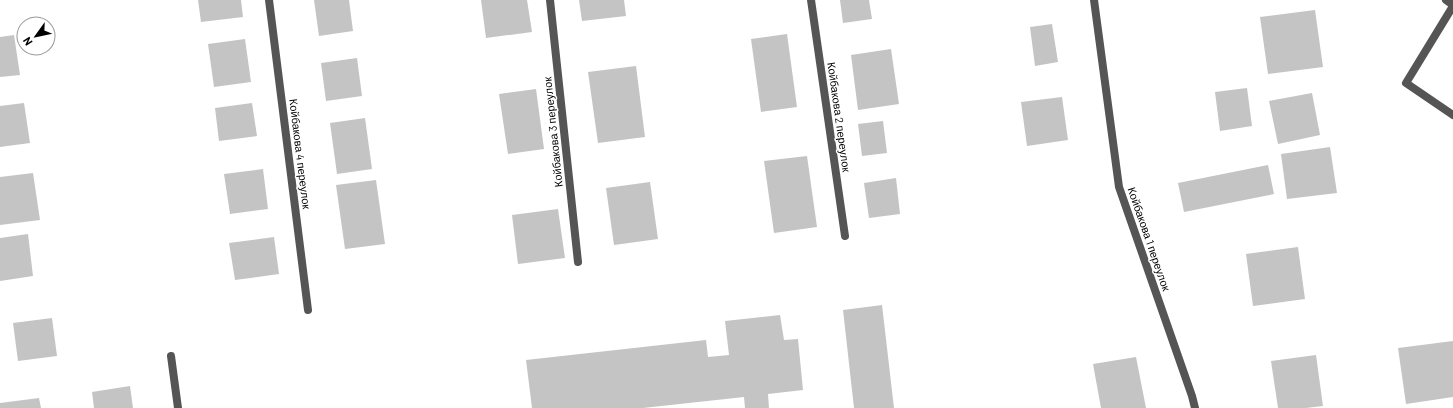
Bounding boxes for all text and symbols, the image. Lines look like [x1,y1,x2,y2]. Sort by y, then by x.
north arrow [16,16,56,56]
text: N [20,35,35,48]
street label: Койбакова 2 переулок [825,61,854,173]
street label: Койбакова 3 переулок [540,76,565,188]
street label: Койбакова 4 переулок [287,98,314,210]
street label: Койбакова 1 переулок [1126,185,1173,293]

